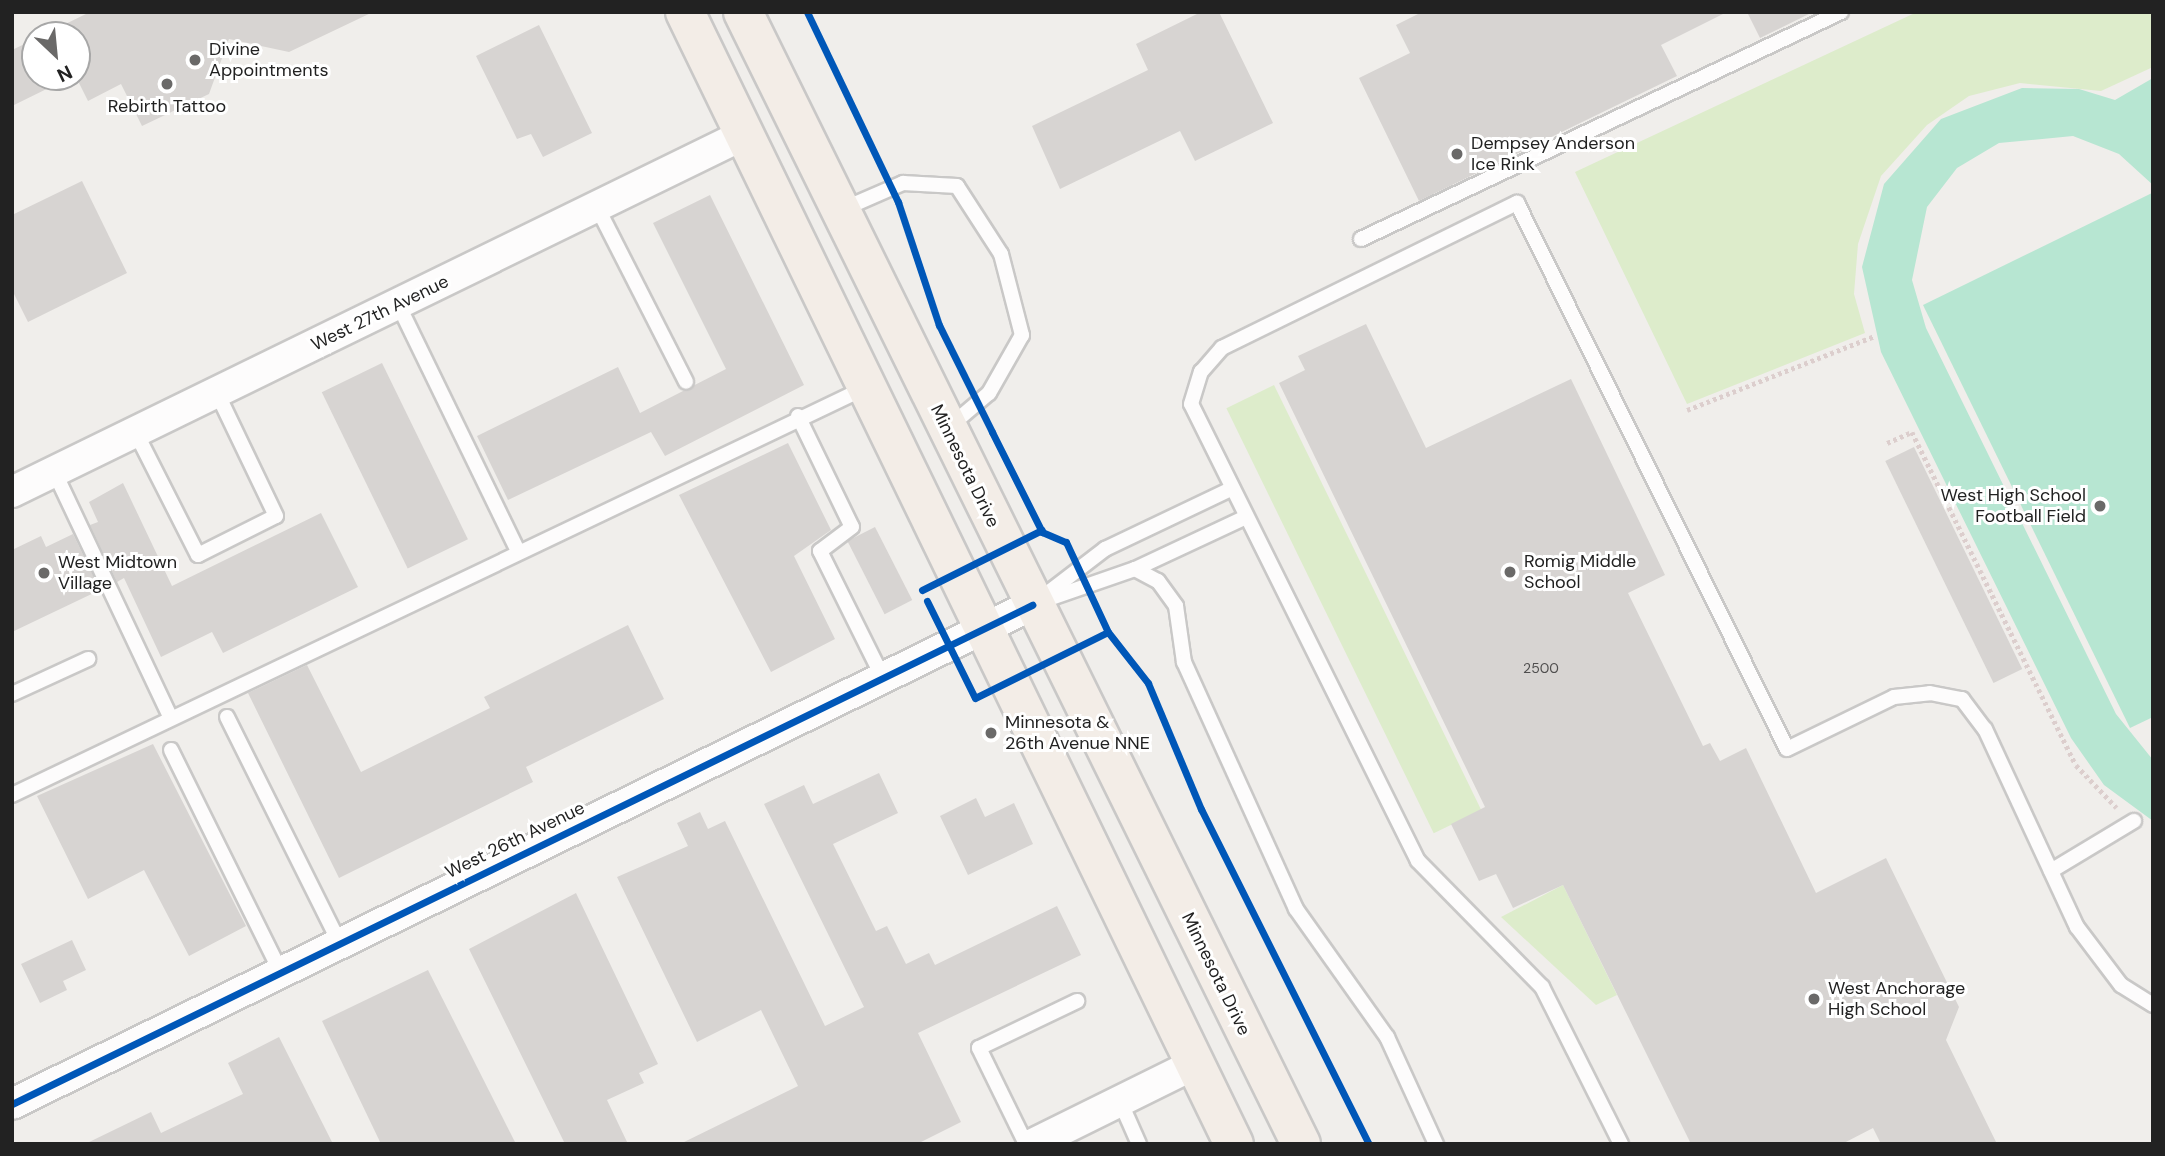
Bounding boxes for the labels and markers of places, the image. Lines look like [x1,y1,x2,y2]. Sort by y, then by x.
place label: Divine Appointments [209,39,329,82]
marker: Divine Appointments [187,52,203,68]
marker: Rebirth Tattoo [159,76,175,92]
place label: Rebirth Tattoo [108,95,226,117]
place label: Dempsey Anderson Ice Rink [1471,133,1635,176]
marker: Dempsey Anderson Ice Rink [1449,146,1465,162]
place label: West High School Football Field [1941,485,2086,528]
marker: West High School Football Field [2092,498,2108,514]
place label: Romig Middle School [1524,551,1636,594]
place label: West Midtown Village [58,552,177,594]
marker: Romig Middle School [1502,564,1518,580]
marker: West Midtown Village [36,565,52,581]
place label: Minnesota & 26th Avenue NNE [1005,712,1150,754]
marker: Minnesota & 26th Avenue NNE [983,725,999,741]
place label: West Anchorage High School [1828,978,1965,1020]
marker: West Anchorage High School [1806,991,1822,1007]

